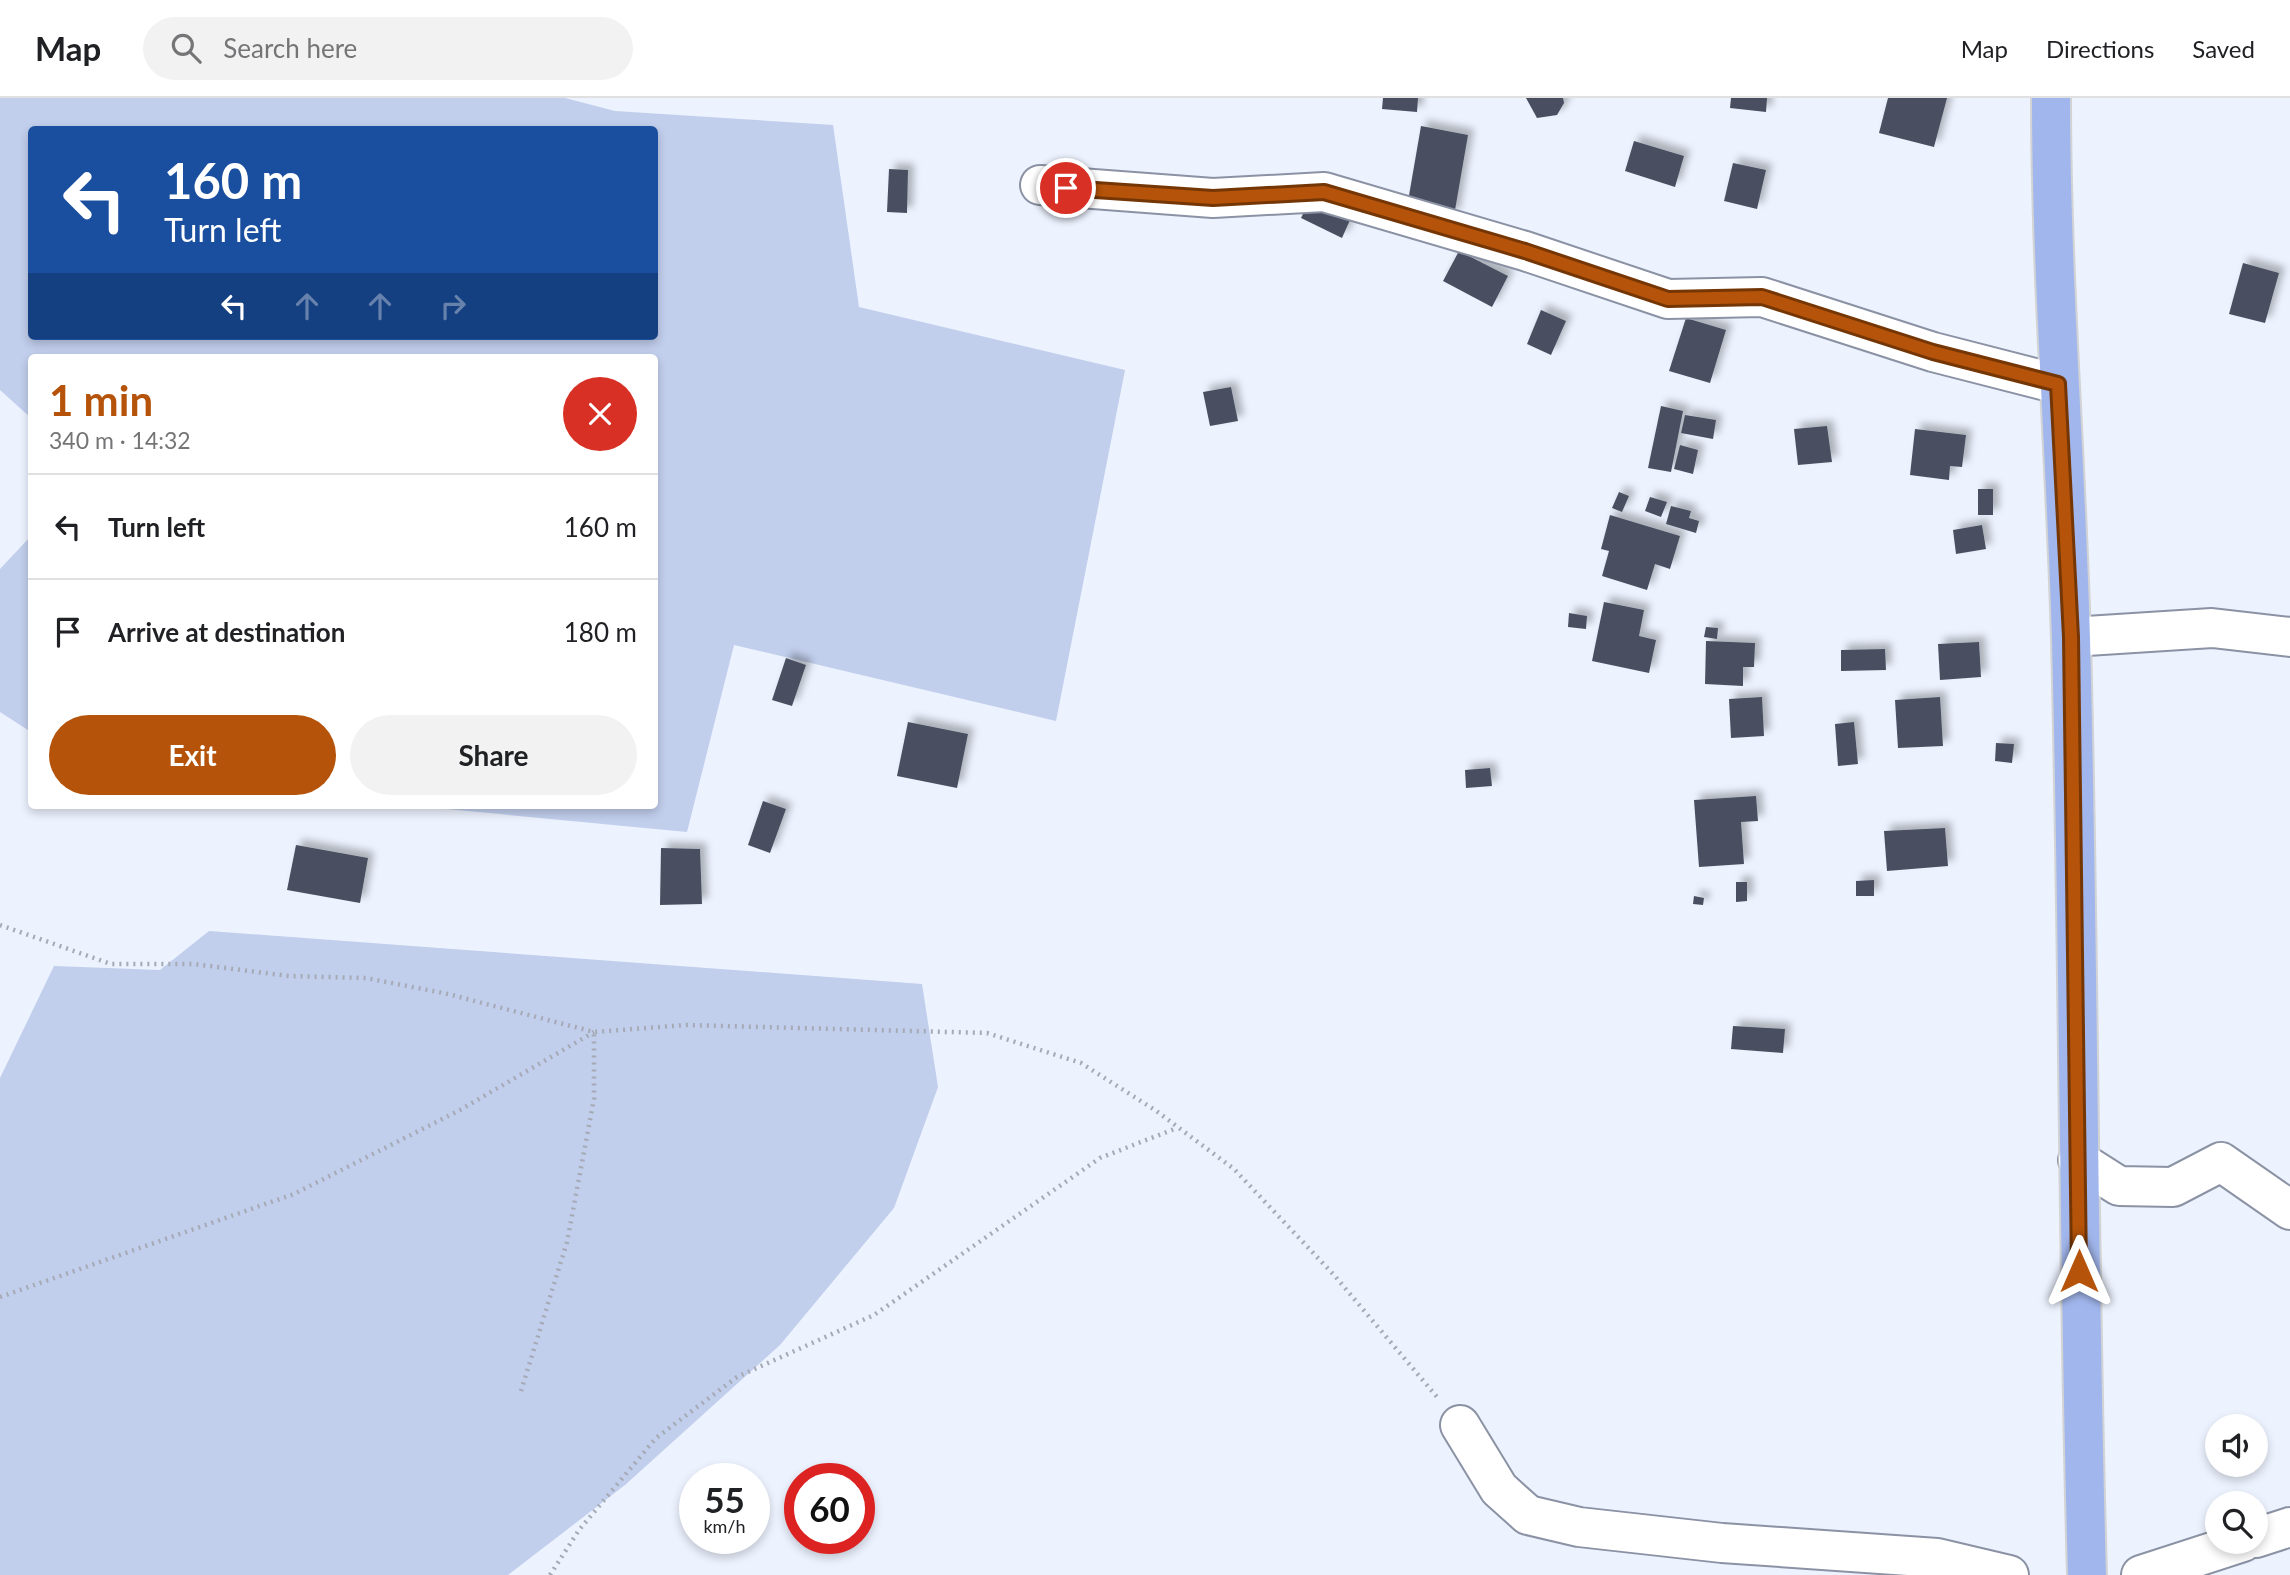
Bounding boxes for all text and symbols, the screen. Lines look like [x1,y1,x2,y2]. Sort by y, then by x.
search box [143,17,633,80]
text: Map [35,28,101,68]
icon: search [167,29,205,67]
text: Search here [223,32,357,64]
text: Map [1961,34,2008,63]
text: Directions [2046,34,2154,63]
text: Saved [2192,34,2255,63]
text: 160 m [164,151,302,209]
icon: left [49,154,140,245]
pin [1036,158,1096,218]
icon: arrive [1047,169,1085,207]
text: Turn left [164,210,281,249]
icon: left [215,287,253,325]
icon: ahead [288,287,326,325]
icon: ahead [361,287,399,325]
icon: right [434,287,472,325]
text: 1 min [49,375,153,425]
button: close [563,377,637,451]
text: 340 m · 14:32 [49,426,191,454]
icon: left [49,508,87,546]
text: Turn left [108,511,205,543]
text: 160 m [564,511,637,543]
icon: arrive [49,613,87,651]
text: Arrive at destination [108,616,345,648]
text: 180 m [564,616,637,648]
button: Exit [49,715,336,795]
button: Share [350,715,637,795]
position arrow [2042,1234,2116,1308]
map controls [2205,1414,2268,1554]
button: sound [2205,1414,2268,1477]
speed limit sign: 60 [784,1463,875,1554]
text: 55 [704,1478,745,1520]
button: search [2205,1491,2268,1554]
text: km/h [703,1515,746,1537]

